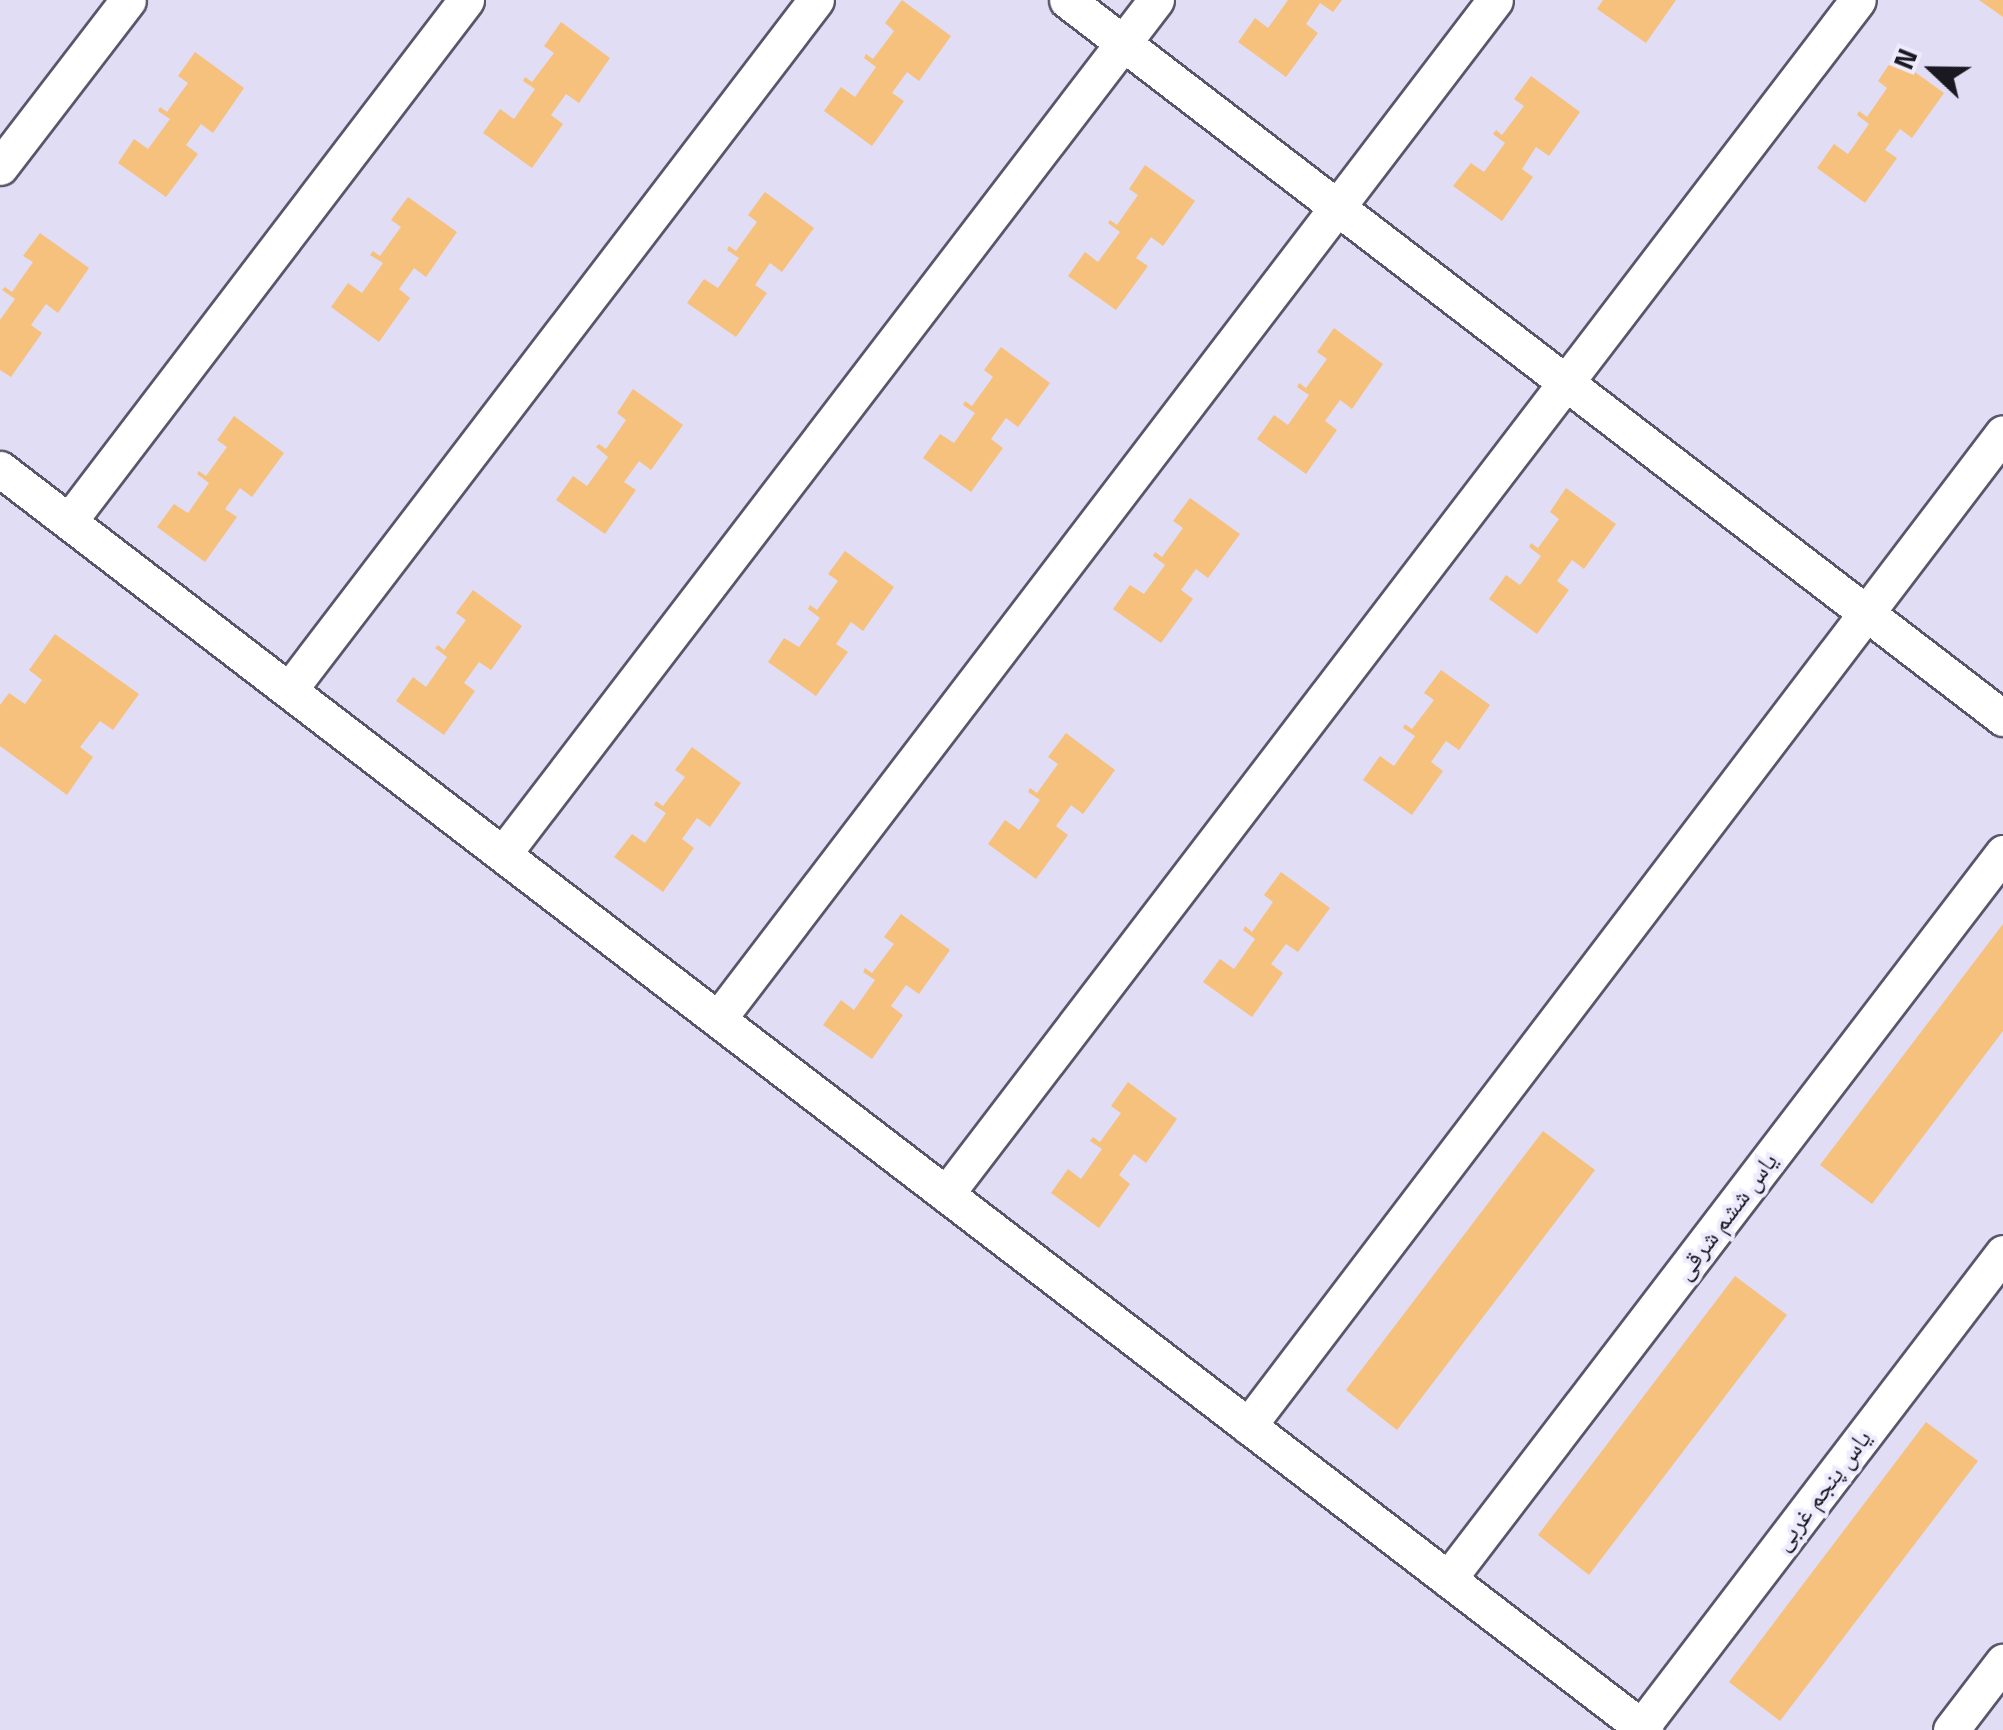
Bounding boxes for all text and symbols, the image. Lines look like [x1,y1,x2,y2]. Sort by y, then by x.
north arrow [1883,20,1983,120]
text: N [1881,42,1928,76]
street label: یاس ششم شرقی [1668,1146,1784,1286]
street label: یاس پنجم غربی [1767,1424,1877,1556]

